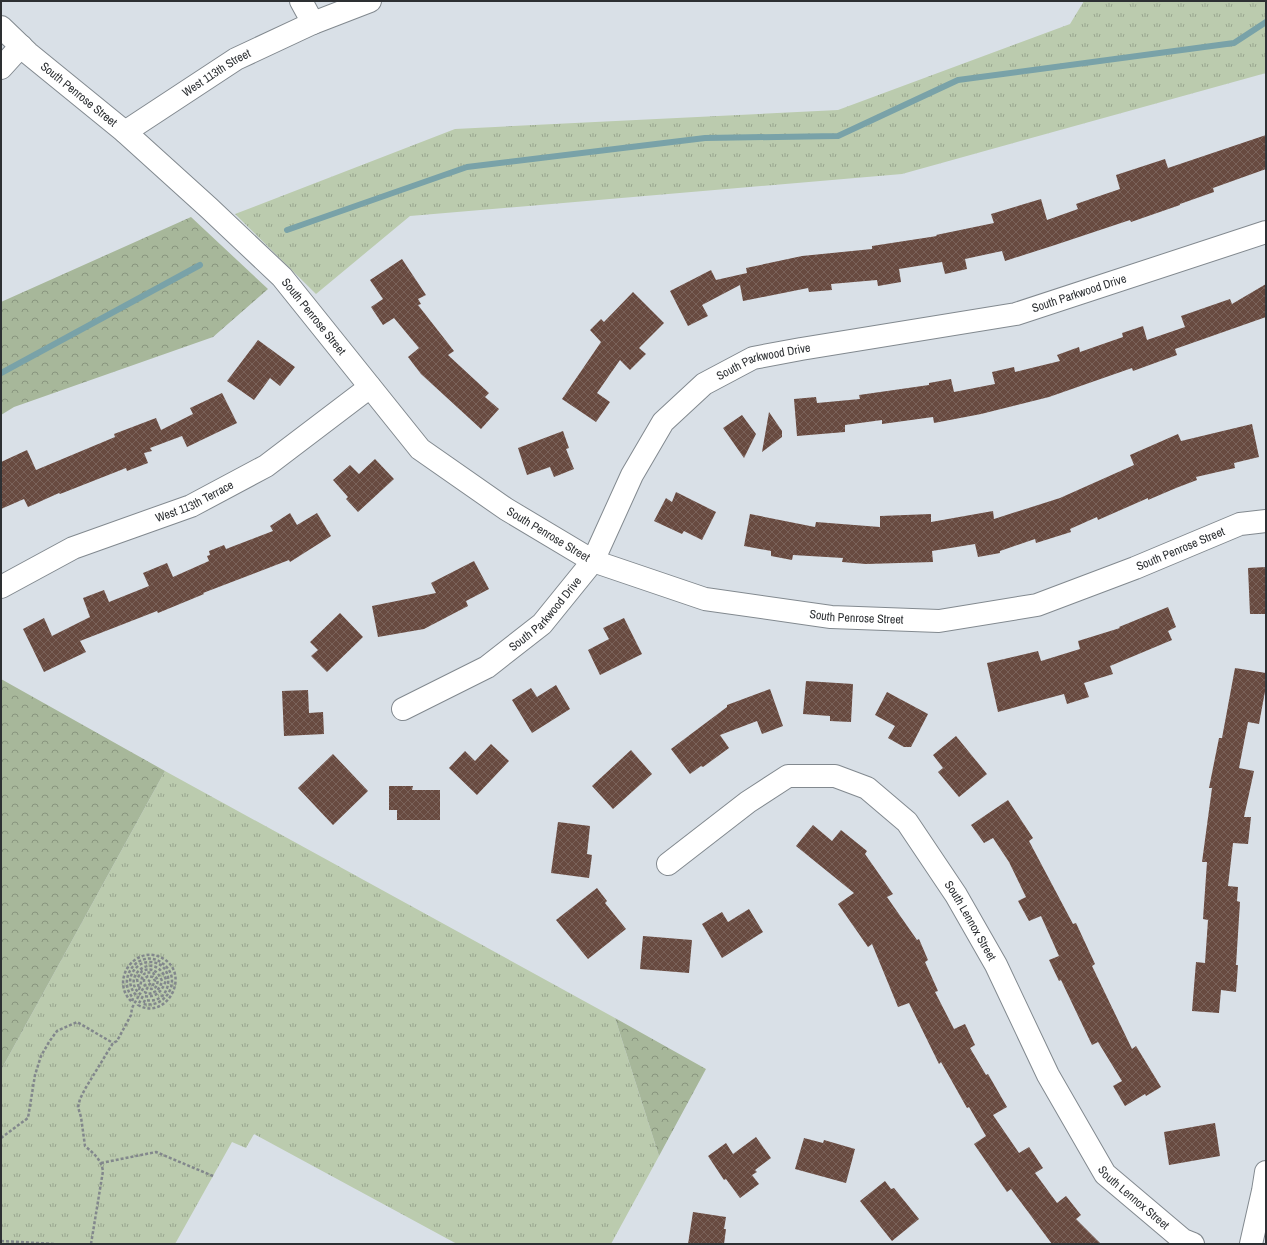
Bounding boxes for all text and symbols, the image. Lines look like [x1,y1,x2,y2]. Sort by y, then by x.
street label: West 113th Street [179,45,253,100]
street label: South Penrose Street [37,58,121,131]
street label: South Parkwood Drive [1030,270,1128,316]
street label: South Penrose Street [278,275,350,359]
street label: South Parkwood Drive [714,340,812,384]
street label: West 113th Terrace [153,477,236,526]
street label: South Penrose Street [504,503,593,565]
street label: South Penrose Street [1134,523,1227,575]
street label: South Parkwood Drive [506,573,585,655]
street label: South Penrose Street [808,606,904,628]
street label: South Lennox Street [941,878,1000,964]
street label: South Lennox Street [1094,1163,1173,1233]

